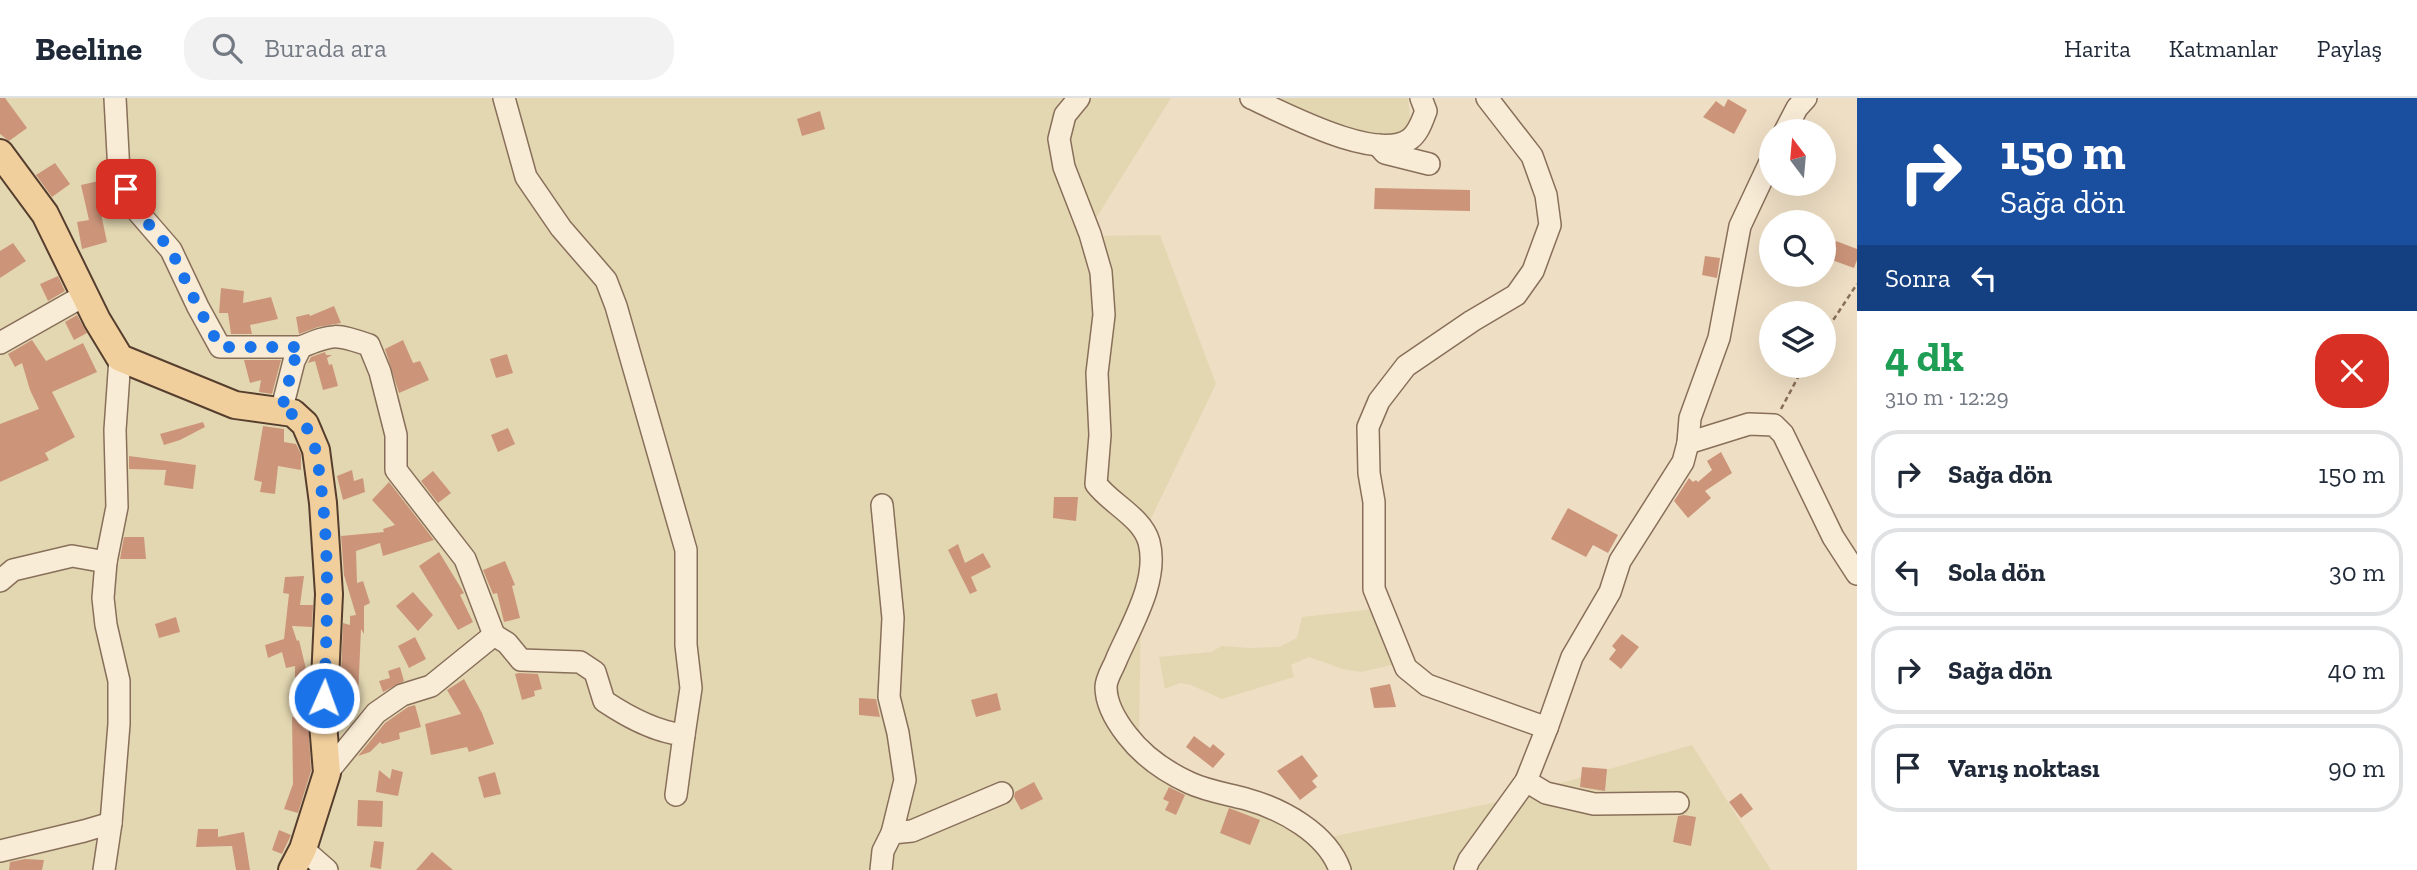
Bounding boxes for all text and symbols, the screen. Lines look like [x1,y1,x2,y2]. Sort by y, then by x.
search box [184,17,674,80]
text: Beeline [35,29,142,68]
icon: search [208,29,246,67]
text: Burada ara [264,32,387,64]
text: Harita [2064,34,2131,63]
text: Katmanlar [2169,34,2279,63]
text: Paylaş [2317,34,2382,63]
north arrow [1759,119,1836,196]
map controls [1759,119,1836,378]
text: 150 m [2000,123,2126,182]
icon: right [1885,126,1976,217]
pin [96,159,156,219]
icon: arrive [107,170,145,208]
text: Sağa dön [2000,183,2125,221]
button: search [1759,210,1836,287]
icon: left [1965,259,2003,297]
text: Sonra [1885,262,1951,294]
button: layers [1759,301,1836,378]
text: 4 dk [1885,331,1964,382]
button: close [2315,334,2389,408]
text: 310 m · 12:29 [1885,383,2009,411]
icon: right [1889,455,1927,493]
text: Sağa dön [1948,458,2052,490]
text: 150 m [2318,458,2385,490]
icon: left [1889,553,1927,591]
text: Sola dön [1948,556,2045,588]
text: 30 m [2329,556,2385,588]
icon: right [1889,651,1927,689]
text: Sağa dön [1948,654,2052,686]
text: 40 m [2328,654,2385,686]
position arrow [287,661,361,735]
icon: arrive [1889,749,1927,787]
text: Varış noktası [1948,752,2100,784]
text: 90 m [2328,752,2385,784]

